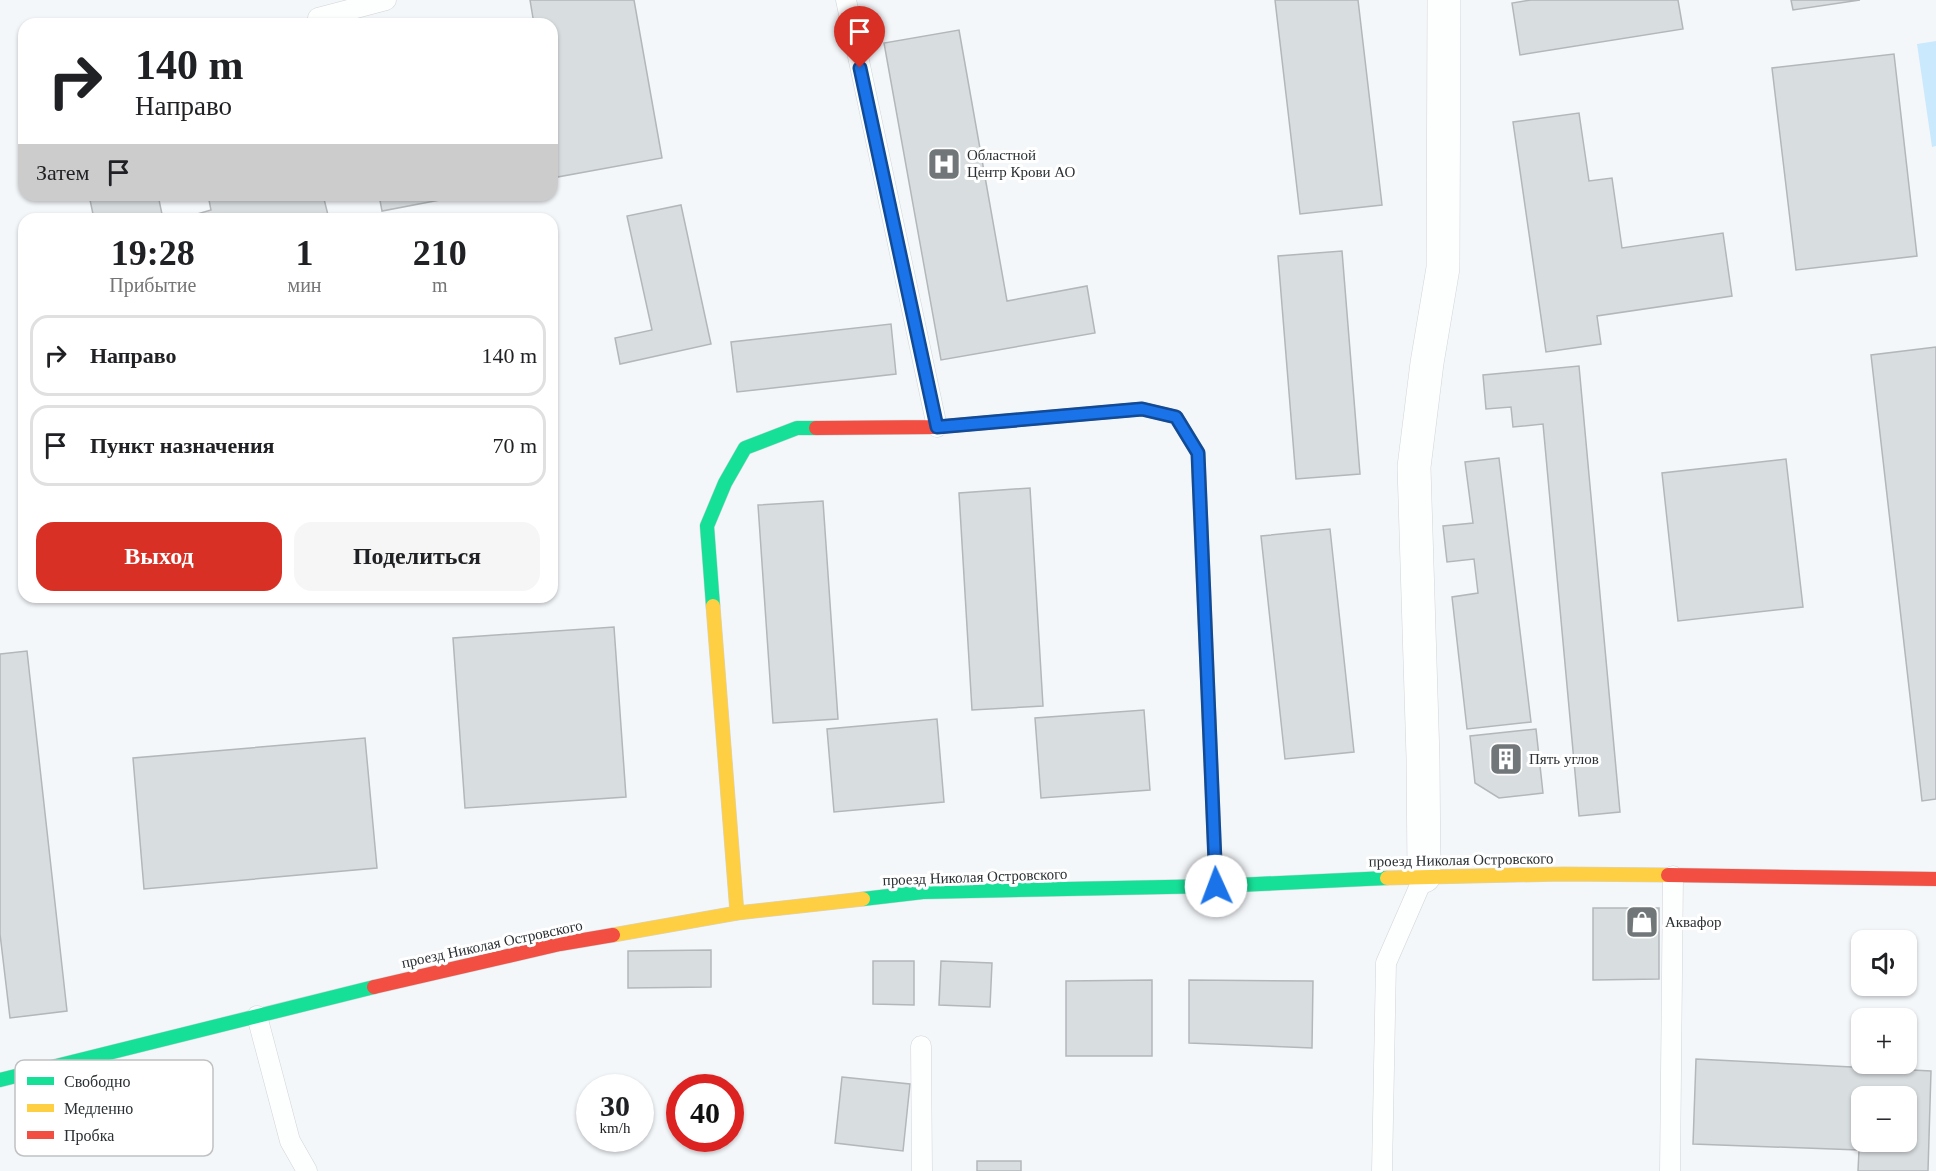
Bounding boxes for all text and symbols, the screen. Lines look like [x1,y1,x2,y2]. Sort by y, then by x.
pin [834,6,885,68]
icon: arrive [843,15,876,48]
icon: right [36,42,114,120]
text: 140 m [135,42,244,88]
text: Направо [135,91,232,121]
hospital icon: Областной Центр Крови АО [926,146,962,182]
place label: Областной Центр Крови АО [967,147,1075,180]
icon: arrive [102,156,135,189]
text: Затем [36,160,90,185]
text: 19:28 [111,233,195,273]
text: 1 [296,233,314,273]
text: 210 [413,233,467,273]
text: Прибытие [109,274,196,296]
text: мин [288,274,322,296]
text: m [432,274,448,296]
icon: right [39,339,72,372]
text: Направо [90,343,176,368]
text: 140 m [481,343,537,368]
icon: arrive [39,429,72,462]
text: Пункт назначения [90,433,275,458]
text: 70 m [492,433,537,458]
button: Выход [36,522,282,591]
button: Поделиться [294,522,540,591]
building icon: Пять углов [1488,741,1524,777]
place label: Пять углов [1529,751,1599,767]
street label: проезд Николая Островского [1368,850,1554,870]
position arrow [1184,854,1248,918]
street label: проезд Николая Островского [882,866,1068,888]
shop icon: Аквафор [1624,904,1660,940]
place label: Аквафор [1665,914,1721,930]
street label: проезд Николая Островского [400,917,584,971]
map controls [1851,930,1917,1152]
button: sound [1851,930,1917,996]
button: + [1851,1008,1917,1074]
legend [15,1060,213,1156]
text: Свободно [64,1073,131,1091]
speed limit sign: 40 [666,1074,744,1152]
button: − [1851,1086,1917,1152]
text: 30 [600,1089,630,1122]
text: Медленно [64,1100,133,1118]
text: km/h [600,1120,630,1136]
text: Пробка [64,1127,114,1145]

